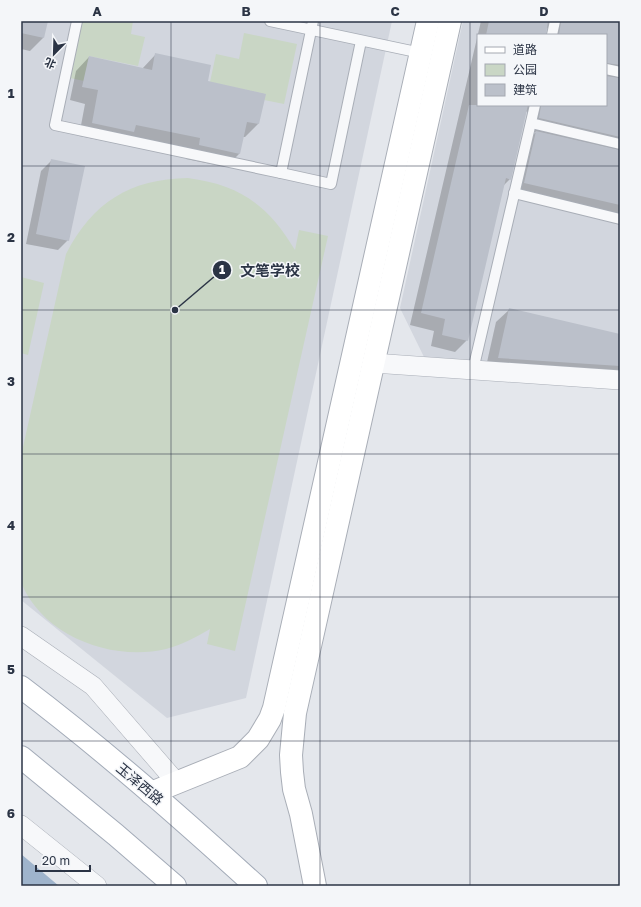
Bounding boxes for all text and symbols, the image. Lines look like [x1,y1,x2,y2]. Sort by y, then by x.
text: A [92,3,102,19]
text: B [241,3,251,19]
text: C [390,3,400,19]
text: D [539,3,549,19]
north arrow [34,34,74,74]
legend [477,34,607,106]
text: 道路 [513,42,537,57]
text: 北 [42,56,57,72]
text: 公园 [513,62,537,77]
text: 建筑 [513,82,537,97]
text: 1 [8,85,15,101]
text: 2 [7,229,15,245]
callout: 文笔学校 [212,257,308,284]
text: 文笔学校 [240,261,300,279]
text: 1 [219,262,225,277]
text: 3 [7,373,15,389]
text: 4 [7,517,15,533]
text: 5 [7,661,15,677]
street label: 玉泽西路 [113,759,167,808]
text: 6 [7,805,15,821]
scale bar [36,847,90,873]
text: 20 m [42,853,70,868]

